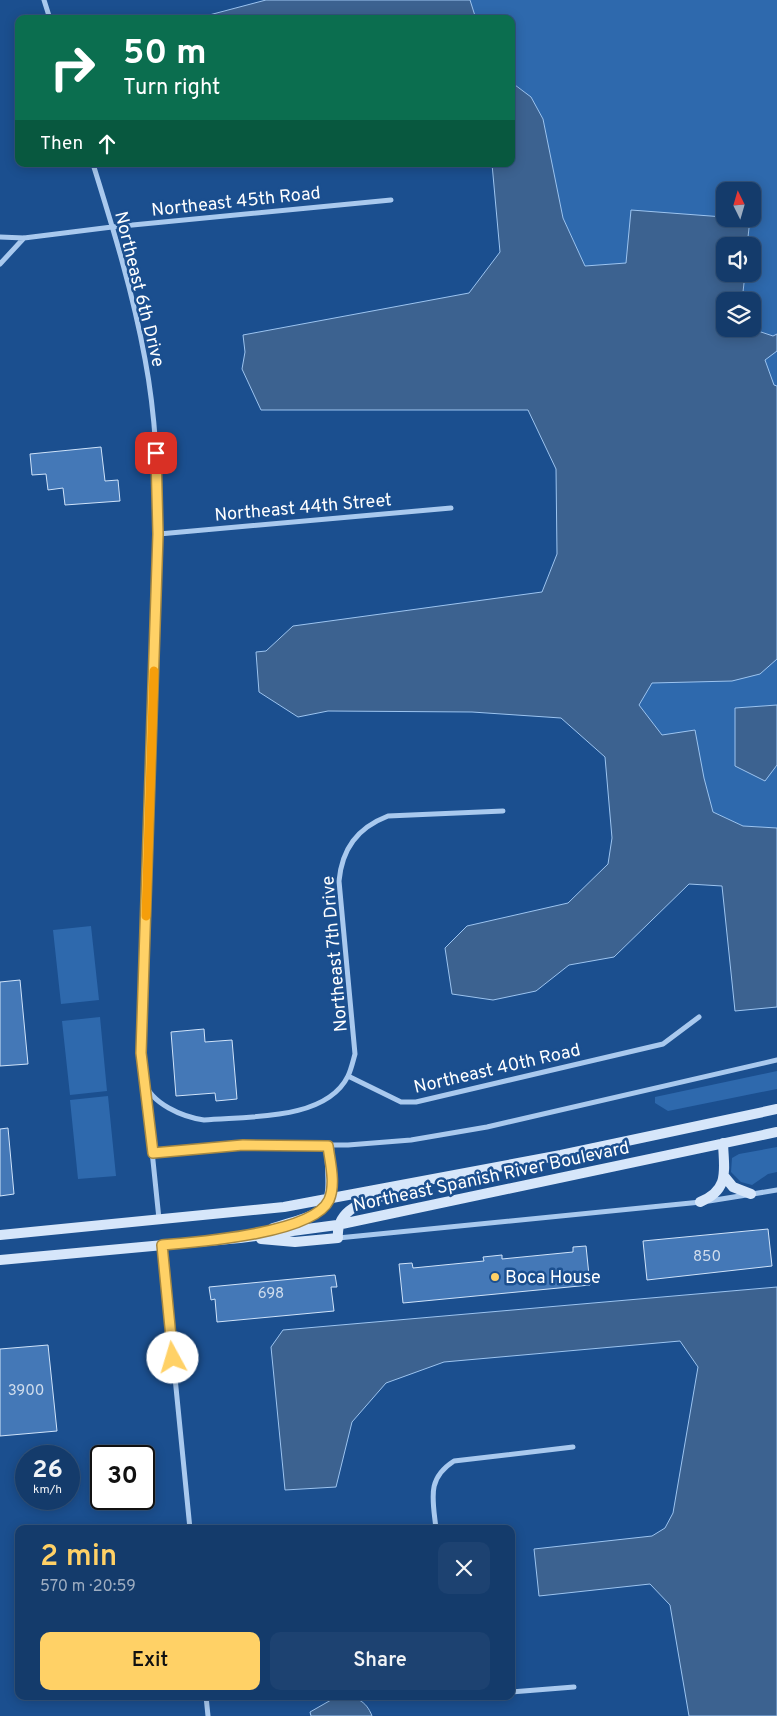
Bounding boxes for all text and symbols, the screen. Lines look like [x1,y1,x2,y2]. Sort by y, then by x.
text: 50 m [123,32,207,76]
icon: right [40,35,105,100]
text: Turn right [123,75,220,102]
icon: ahead [93,130,121,158]
text: Then [40,132,83,156]
street label: Northeast 45th Road [150,182,322,223]
north arrow [716,182,761,228]
map controls [716,182,761,337]
street label: Northeast 6th Drive [108,209,169,369]
button: sound [716,237,761,282]
button: layers [716,292,761,337]
pin [135,432,177,474]
icon: arrive [142,439,170,467]
street label: Northeast 44th Street [213,489,393,528]
street label: Northeast 7th Drive [317,875,354,1033]
street label: Northeast 40th Road [412,1039,583,1100]
street label: Northeast Spanish River Boulevard [351,1137,632,1218]
house number: 850 [693,1248,721,1267]
place label: Boca House [505,1267,601,1290]
marker: Boca House [489,1271,501,1283]
house number: 698 [258,1285,284,1304]
position arrow [146,1331,198,1383]
house number: 3900 [8,1382,44,1401]
speed limit sign: 30 [90,1445,155,1510]
text: 26 [32,1455,63,1487]
text: km/h [33,1482,62,1498]
text: 2 min [40,1539,117,1576]
button: close [438,1542,490,1594]
text: 570 m · 20:59 [40,1577,136,1597]
button: Exit [40,1632,260,1690]
button: Share [270,1632,490,1690]

